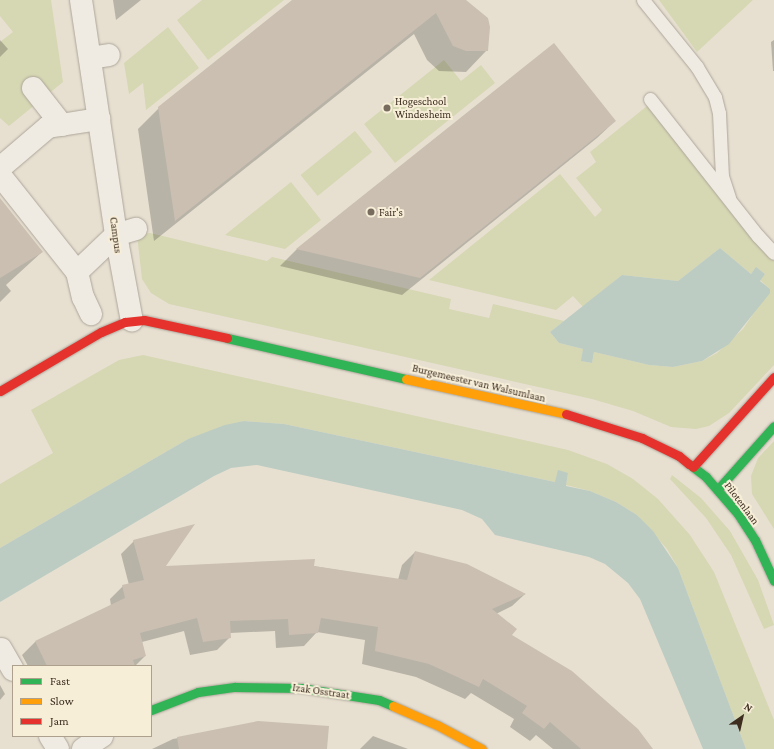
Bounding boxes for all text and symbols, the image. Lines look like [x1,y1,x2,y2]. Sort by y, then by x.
place label: Hogeschool Windesheim [395,95,451,121]
marker: Hogeschool Windesheim [382,103,392,113]
place label: Fair's [379,205,403,219]
marker: Fair's [366,207,376,217]
street label: Campus [107,216,125,254]
street label: Burgemeester van Walsumlaan [411,361,547,405]
street label: Pilotenlaan [722,479,762,527]
legend [12,665,152,737]
text: Fast [50,674,70,688]
street label: Izak Osstraat [292,680,350,702]
text: Slow [50,694,74,708]
north arrow [722,697,762,737]
text: N [742,700,755,714]
text: Jam [50,714,69,728]

